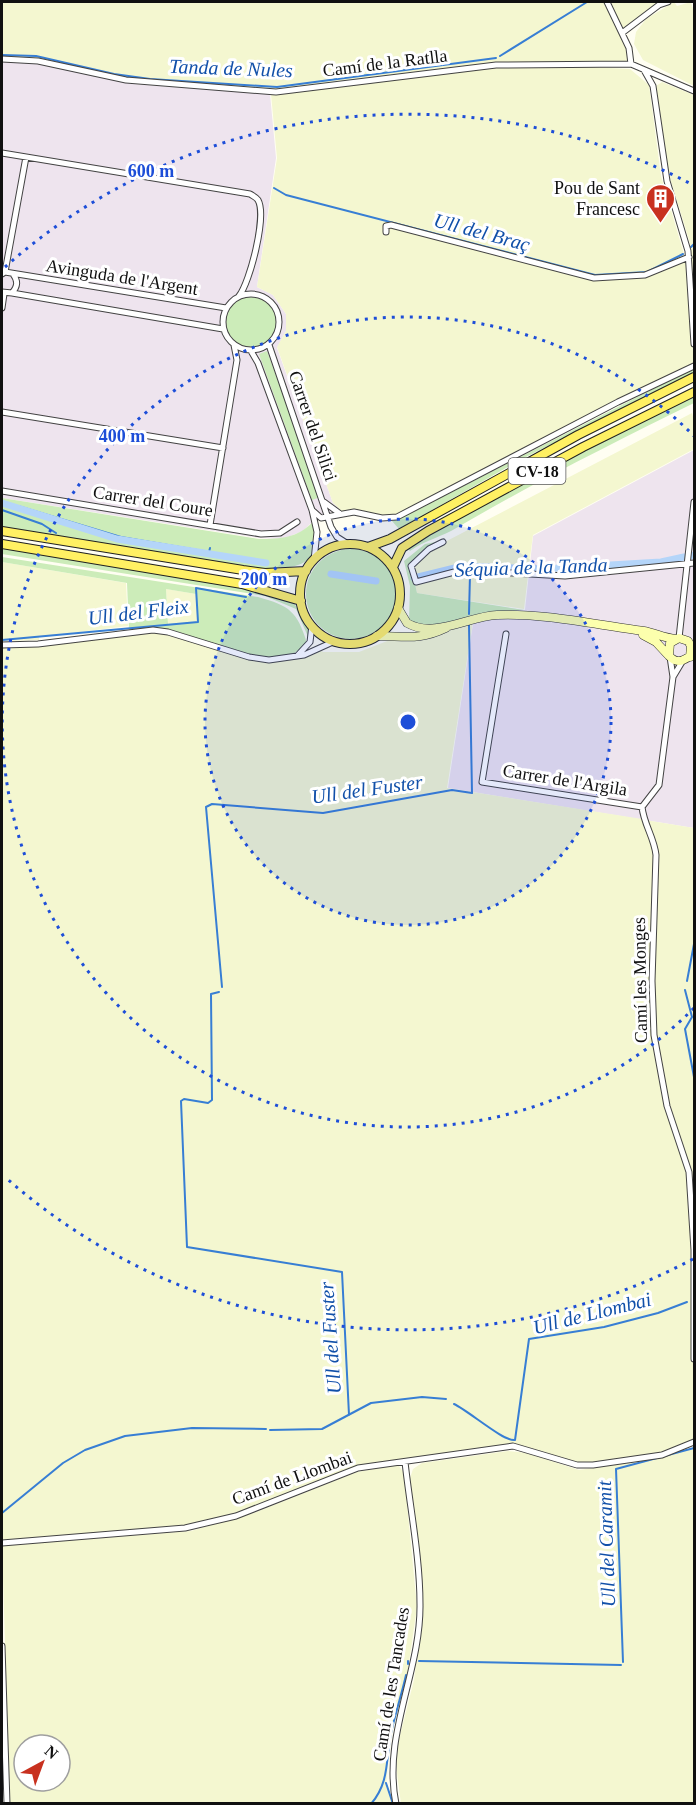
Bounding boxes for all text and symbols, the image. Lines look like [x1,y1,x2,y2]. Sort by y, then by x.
street label: Camí de la Ratlla [322,45,448,81]
water label: Tanda de Nules [169,55,293,81]
text: 600 m [128,161,174,181]
place label: Pou de Sant Francesc [554,178,640,219]
building icon: Pou de Sant Francesc [645,182,677,224]
water label: Ull del Braç [431,209,533,256]
street label: Avinguda de l'Argent [45,255,199,299]
street label: Carrer del Silici [285,368,341,484]
text: 400 m [99,426,145,446]
road number: CV-18 [508,458,566,484]
street label: Carrer del Coure [92,482,214,520]
water label: Séquia de la Tanda [454,553,608,582]
text: 200 m [241,569,287,589]
water label: Ull del Fleix [86,595,190,629]
centre of rings [398,712,418,732]
street label: Carrer de l'Argila [501,760,629,800]
water label: Ull del Fuster [310,770,424,808]
street label: Camí les Monges [629,917,651,1043]
water label: Ull del Fuster [315,1281,345,1395]
water label: Ull de Llombai [531,1288,653,1338]
street label: Camí de Llombai [229,1447,355,1509]
water label: Ull del Caramit [593,1480,619,1608]
street label: Camí de les Tancades [369,1605,413,1763]
north arrow [12,1733,72,1793]
text: N [42,1742,62,1763]

